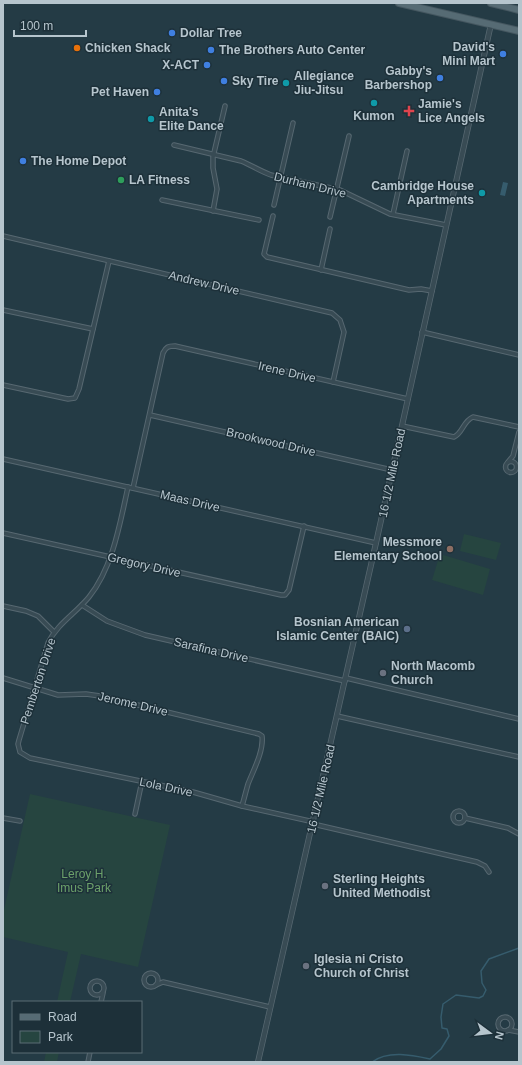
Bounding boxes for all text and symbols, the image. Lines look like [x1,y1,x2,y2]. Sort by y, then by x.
scale bar [14,12,86,38]
text: 100 m [20,19,53,33]
place label: Dollar Tree [180,26,242,40]
marker: Dollar Tree [167,28,177,38]
place label: David's Mini Mart [442,40,495,68]
place label: Chicken Shack [85,41,171,55]
marker: Chicken Shack [72,43,82,53]
place label: The Brothers Auto Center [219,43,366,57]
marker: The Brothers Auto Center [206,45,216,55]
marker: David's Mini Mart [498,49,508,59]
place label: X-ACT [162,58,200,72]
marker: X-ACT [202,60,212,70]
place label: Gabby's Barbershop [365,64,432,92]
place label: Allegiance Jiu-Jitsu [294,69,354,97]
marker: Gabby's Barbershop [435,73,445,83]
place label: Sky Tire [232,74,279,88]
marker: Sky Tire [219,76,229,86]
marker: Allegiance Jiu-Jitsu [281,78,291,88]
place label: Pet Haven [91,85,149,99]
marker: Pet Haven [152,87,162,97]
place label: Jamie's Lice Angels [418,97,485,125]
marker: Kumon [369,98,379,108]
place label: Anita's Elite Dance [159,105,224,133]
marker: Jamie's Lice Angels [403,105,415,117]
place label: Kumon [353,109,395,123]
marker: Anita's Elite Dance [146,114,156,124]
place label: The Home Depot [31,154,126,168]
marker: The Home Depot [18,156,28,166]
street label: Durham Drive [272,169,348,201]
place label: LA Fitness [129,173,190,187]
marker: LA Fitness [116,175,126,185]
place label: Cambridge House Apartments [371,179,474,207]
marker: Cambridge House Apartments [477,188,487,198]
street label: Andrew Drive [167,268,241,298]
street label: Irene Drive [257,359,317,385]
street label: Brookwood Drive [225,425,317,459]
street label: 16 1/2 Mile Road [376,427,408,519]
street label: Maas Drive [159,487,221,515]
place label: Messmore Elementary School [334,535,442,563]
marker: Messmore Elementary School [445,544,455,554]
street label: Gregory Drive [106,550,182,580]
place label: Bosnian American Islamic Center (BAIC) [276,615,399,643]
marker: Bosnian American Islamic Center (BAIC) [402,624,412,634]
street label: Sarafina Drive [172,635,250,665]
street label: Pemberton Drive [17,636,59,726]
place label: North Macomb Church [391,659,475,687]
marker: North Macomb Church [378,668,388,678]
street label: Jerome Drive [97,689,170,719]
street label: 16 1/2 Mile Road [304,743,338,835]
street label: Lola Drive [138,775,194,800]
park label: Leroy H. Imus Park [57,867,112,895]
place label: Sterling Heights United Methodist [333,872,430,900]
marker: Sterling Heights United Methodist [320,881,330,891]
place label: Iglesia ni Cristo Church of Christ [314,952,409,980]
marker: Iglesia ni Cristo Church of Christ [301,961,311,971]
legend [12,1001,142,1053]
text: Road [48,1010,77,1024]
north arrow [470,1013,510,1053]
text: Park [48,1030,74,1044]
text: N [493,1030,506,1041]

